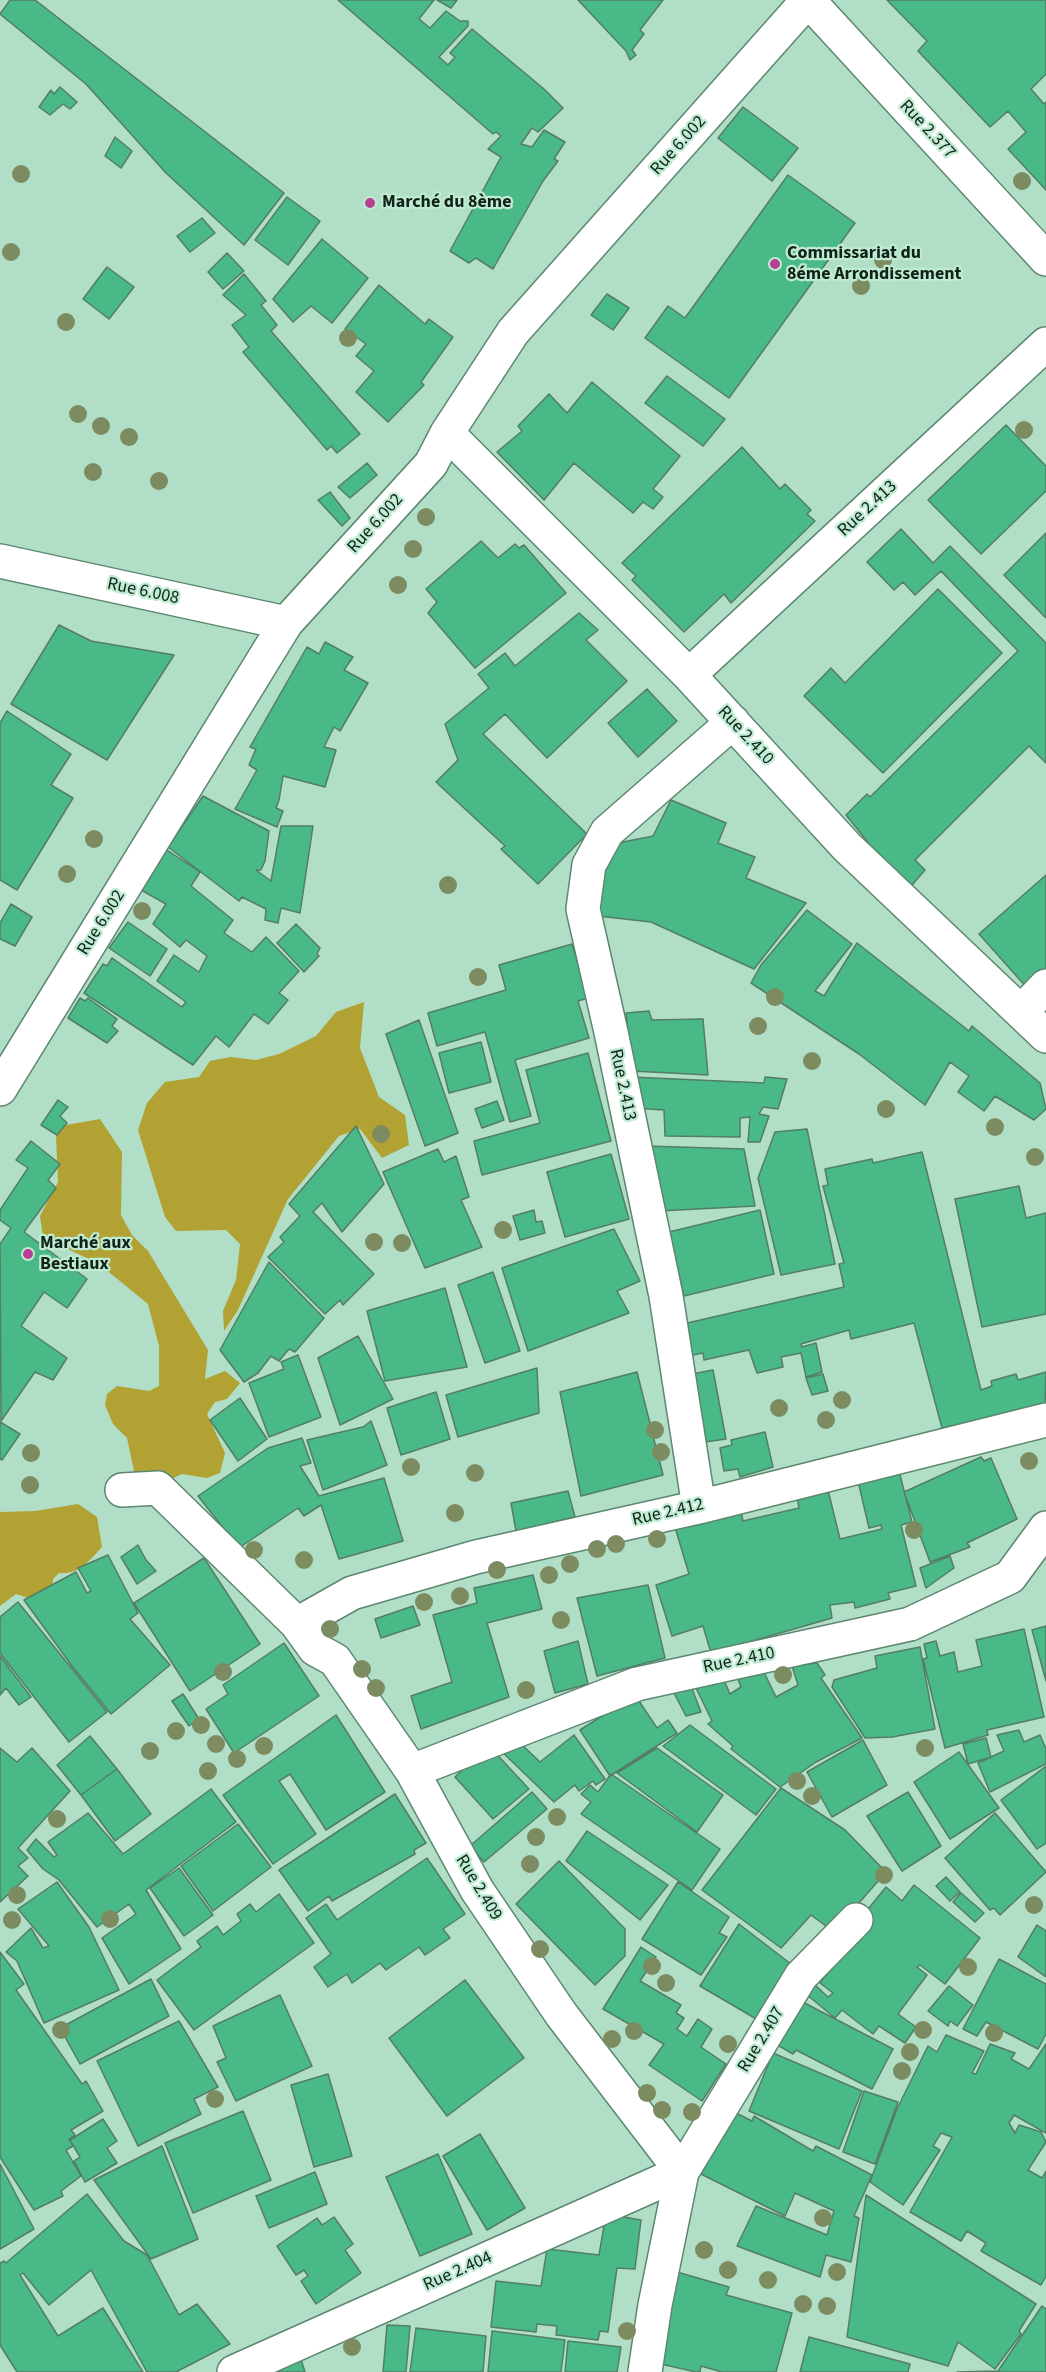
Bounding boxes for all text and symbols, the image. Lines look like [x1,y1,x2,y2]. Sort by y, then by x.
street label: Rue 2.377 [894,96,960,164]
street label: Rue 6.002 [647,112,711,180]
place label: Marché du 8ème [382,192,512,214]
marker: Marché du 8ème [363,196,377,210]
place label: Commissariat du 8éme Arrondissement [787,243,961,286]
marker: Commissariat du 8éme Arrondissement [768,257,782,271]
street label: Rue 2.413 [834,476,902,542]
street label: Rue 6.002 [344,490,408,558]
street label: Rue 6.008 [105,574,181,610]
street label: Rue 2.410 [712,702,778,770]
street label: Rue 6.002 [74,886,130,960]
street label: Rue 2.413 [604,1047,640,1123]
place label: Marché aux Bestiaux [40,1233,131,1276]
marker: Marché aux Bestiaux [21,1247,35,1261]
street label: Rue 2.412 [630,1494,706,1532]
street label: Rue 2.410 [701,1643,777,1679]
street label: Rue 2.409 [450,1851,506,1925]
street label: Rue 2.407 [734,2003,790,2077]
street label: Rue 2.404 [420,2247,496,2297]

